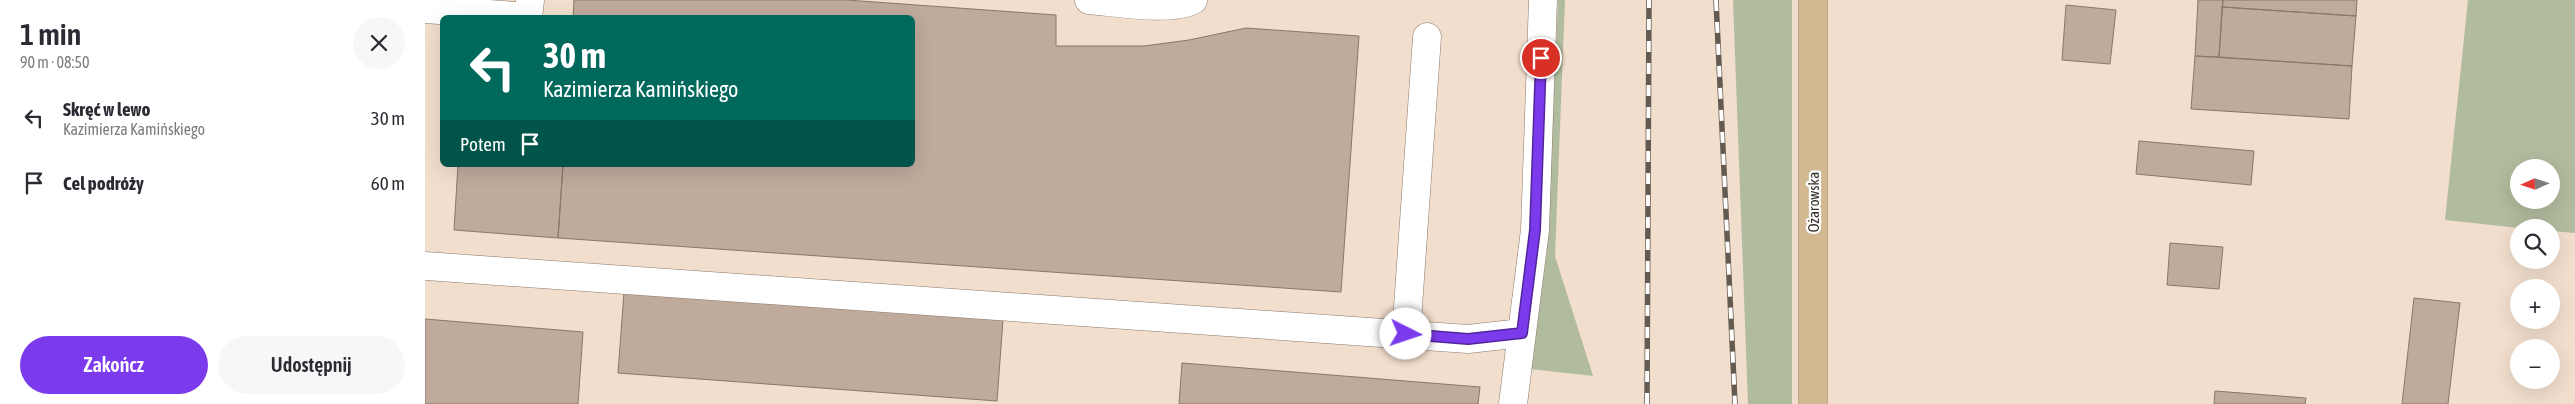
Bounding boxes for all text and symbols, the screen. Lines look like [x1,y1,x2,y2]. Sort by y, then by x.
text: 1 min [20,17,81,51]
button: close [353,17,405,69]
icon: left [460,35,525,100]
text: 30 m [543,35,606,75]
pin [1520,37,1562,79]
icon: arrive [1527,44,1555,72]
text: 90 m · 08:50 [20,53,90,71]
text: Kazimierza Kamińskiego [543,76,738,102]
text: Skręć w lewo [63,98,150,120]
icon: left [20,104,48,132]
text: 30 m [371,107,405,129]
text: Kazimierza Kamińskiego [63,120,205,138]
icon: arrive [516,130,544,158]
text: Potem [460,133,506,155]
north arrow [2510,159,2560,209]
map controls [2510,159,2560,389]
icon: arrive [20,169,48,197]
text: Cel podróży [63,172,144,194]
text: 60 m [371,172,405,194]
street label: Ożarowska [1805,172,1822,232]
button: search [2510,219,2560,269]
button: + [2510,279,2560,329]
position arrow [1379,307,1431,359]
button: Zakończ [20,336,208,394]
button: Udostępnij [218,336,405,394]
button: − [2510,339,2560,389]

